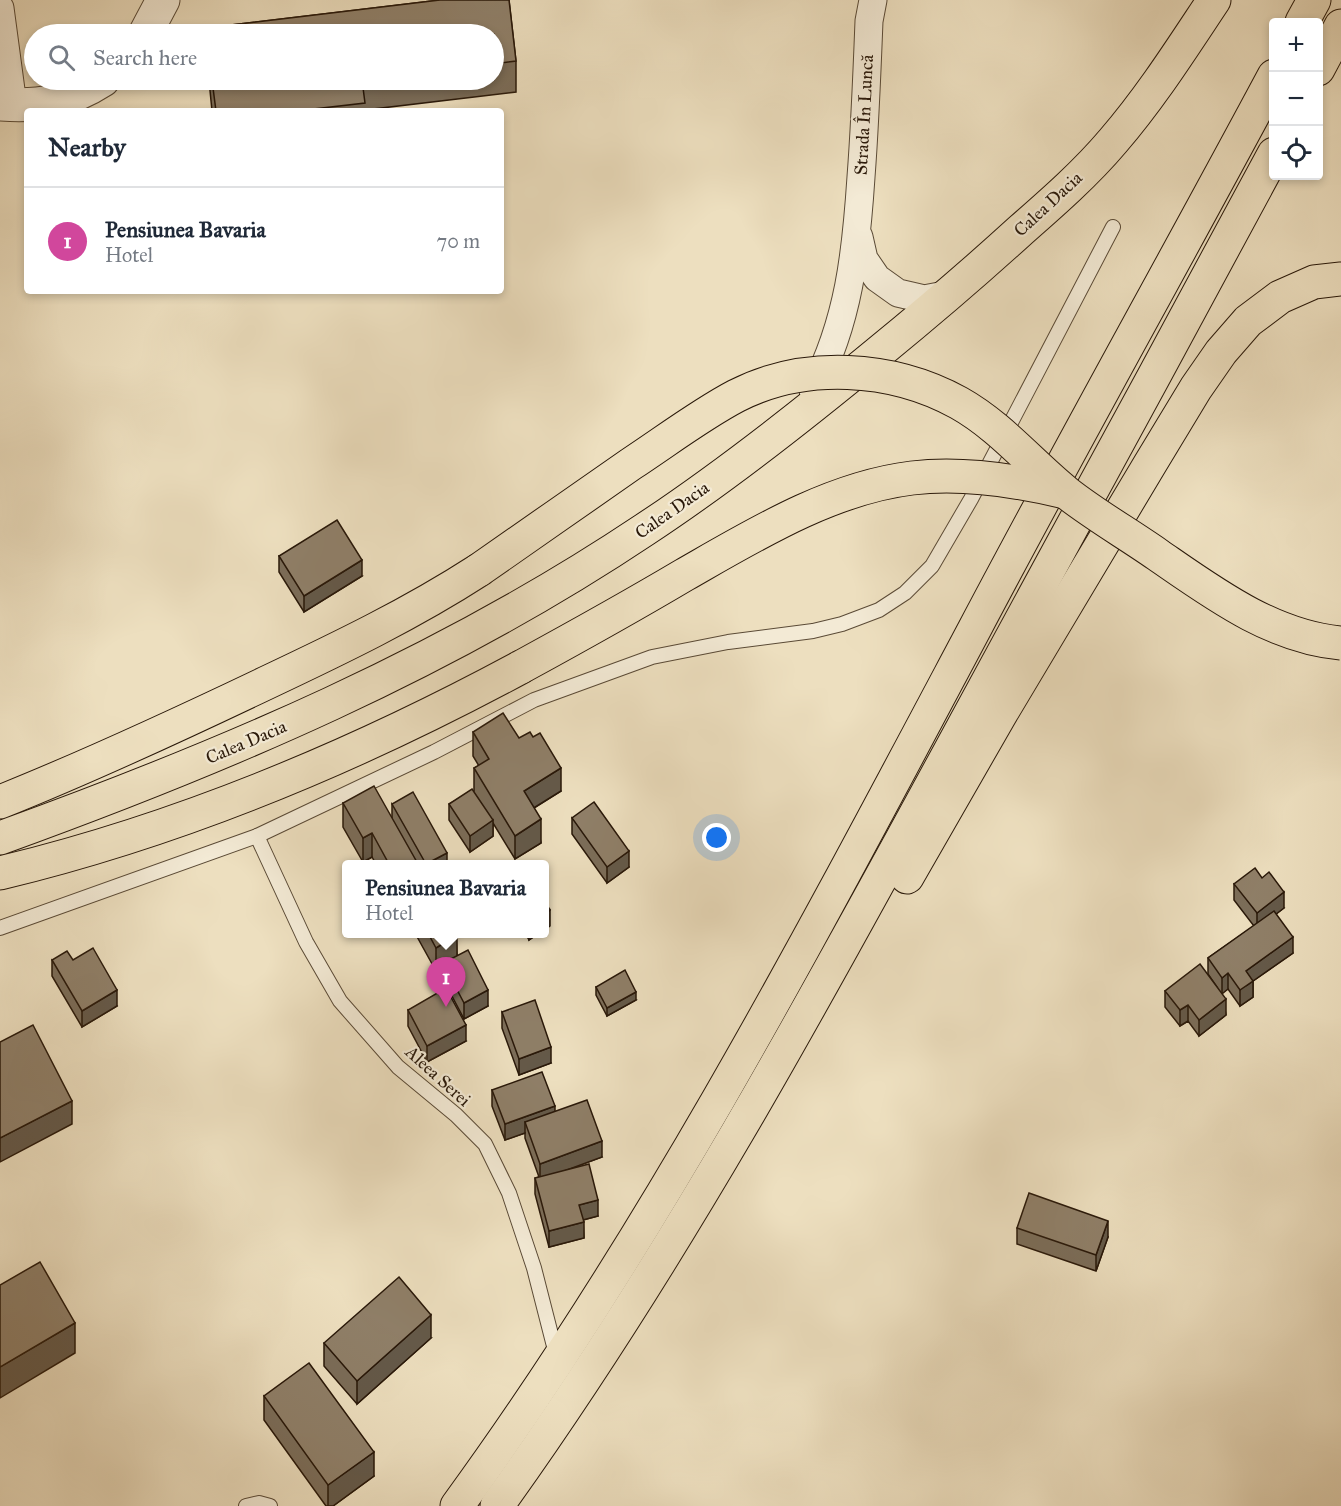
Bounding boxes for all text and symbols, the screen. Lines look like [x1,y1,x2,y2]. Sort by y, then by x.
map controls [1269,18,1323,180]
button: + [1269,18,1323,72]
search box [24,24,504,90]
icon: search [45,41,78,74]
text: Search here [93,44,197,71]
street label: Strada În Luncă [849,54,878,176]
button: − [1269,72,1323,126]
button: locate [1269,126,1323,180]
text: Nearby [48,131,126,163]
street label: Calea Dacia [1009,166,1087,241]
text: Pensiunea Bavaria [105,216,266,243]
text: 1 [64,229,71,253]
text: 70 m [437,229,480,253]
text: Hotel [105,243,153,267]
street label: Calea Dacia [631,476,714,544]
street label: Calea Dacia [202,715,290,769]
your location [702,823,731,852]
popup [342,860,549,938]
text: Pensiunea Bavaria [365,874,526,901]
text: Hotel [365,901,413,925]
pin: 1 [426,958,466,1007]
street label: Aleea Serei [400,1040,475,1111]

